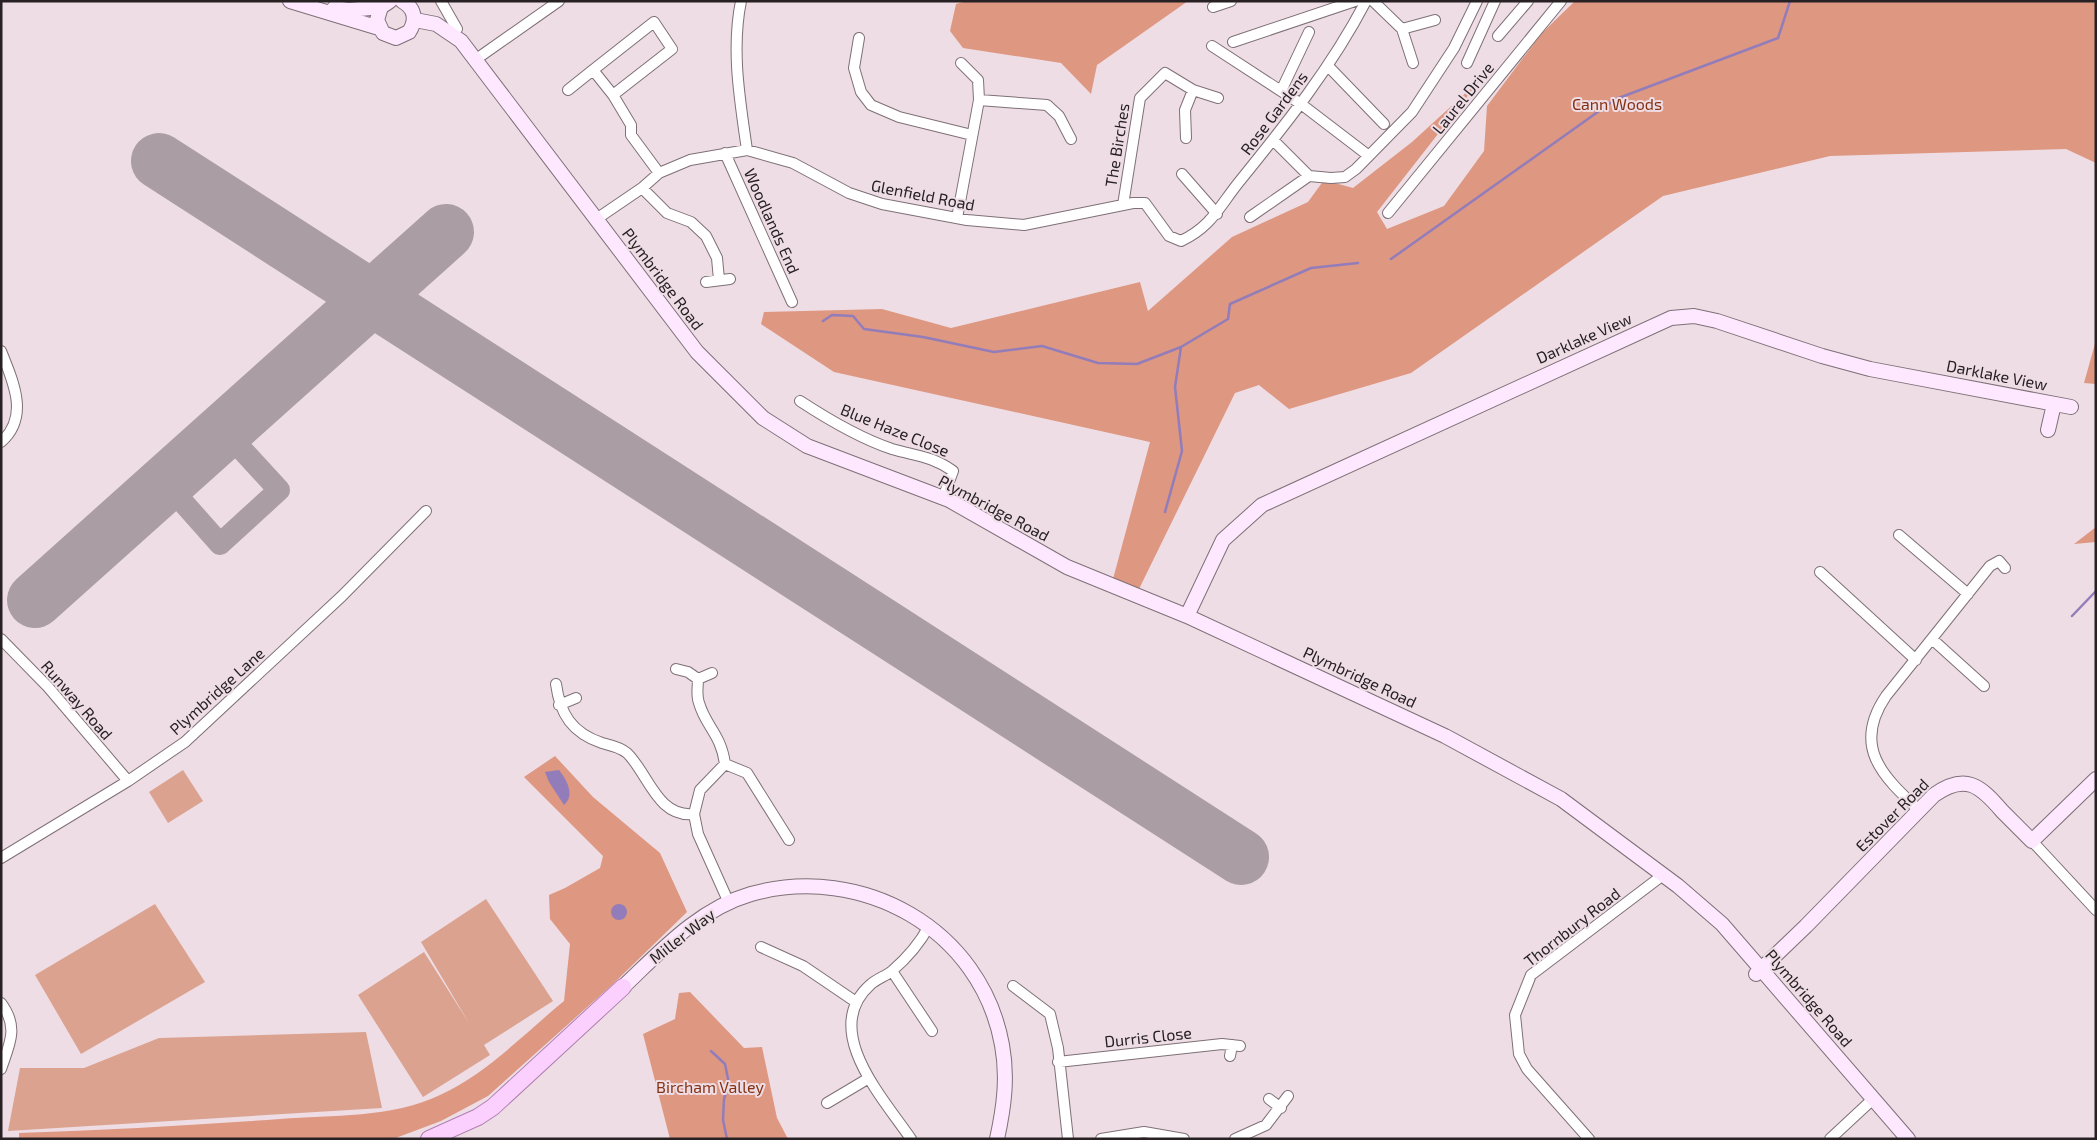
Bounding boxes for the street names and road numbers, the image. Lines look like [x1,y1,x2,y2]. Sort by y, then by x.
street label: Laurel Drive [1428,58,1497,137]
street label: Rose Gardens [1236,67,1311,158]
street label: The Birches [1100,102,1133,188]
street label: Woodlands End [741,165,804,276]
street label: Glenfield Road [870,175,977,214]
street label: Plymbridge Road [619,224,708,333]
street label: Darklake View [1533,308,1635,367]
street label: Darklake View [1945,355,2049,394]
street label: Blue Haze Close [838,399,952,460]
street label: Plymbridge Road [936,470,1053,545]
street label: Plymbridge Road [1301,642,1420,711]
street label: Plymbridge Lane [165,643,268,738]
street label: Runway Road [38,656,117,743]
street label: Estover Road [1851,774,1932,855]
street label: Thornbury Road [1520,883,1623,970]
street label: Miller Way [645,904,719,967]
street label: Plymbridge Road [1762,945,1857,1050]
street label: Durris Close [1103,1022,1193,1051]

